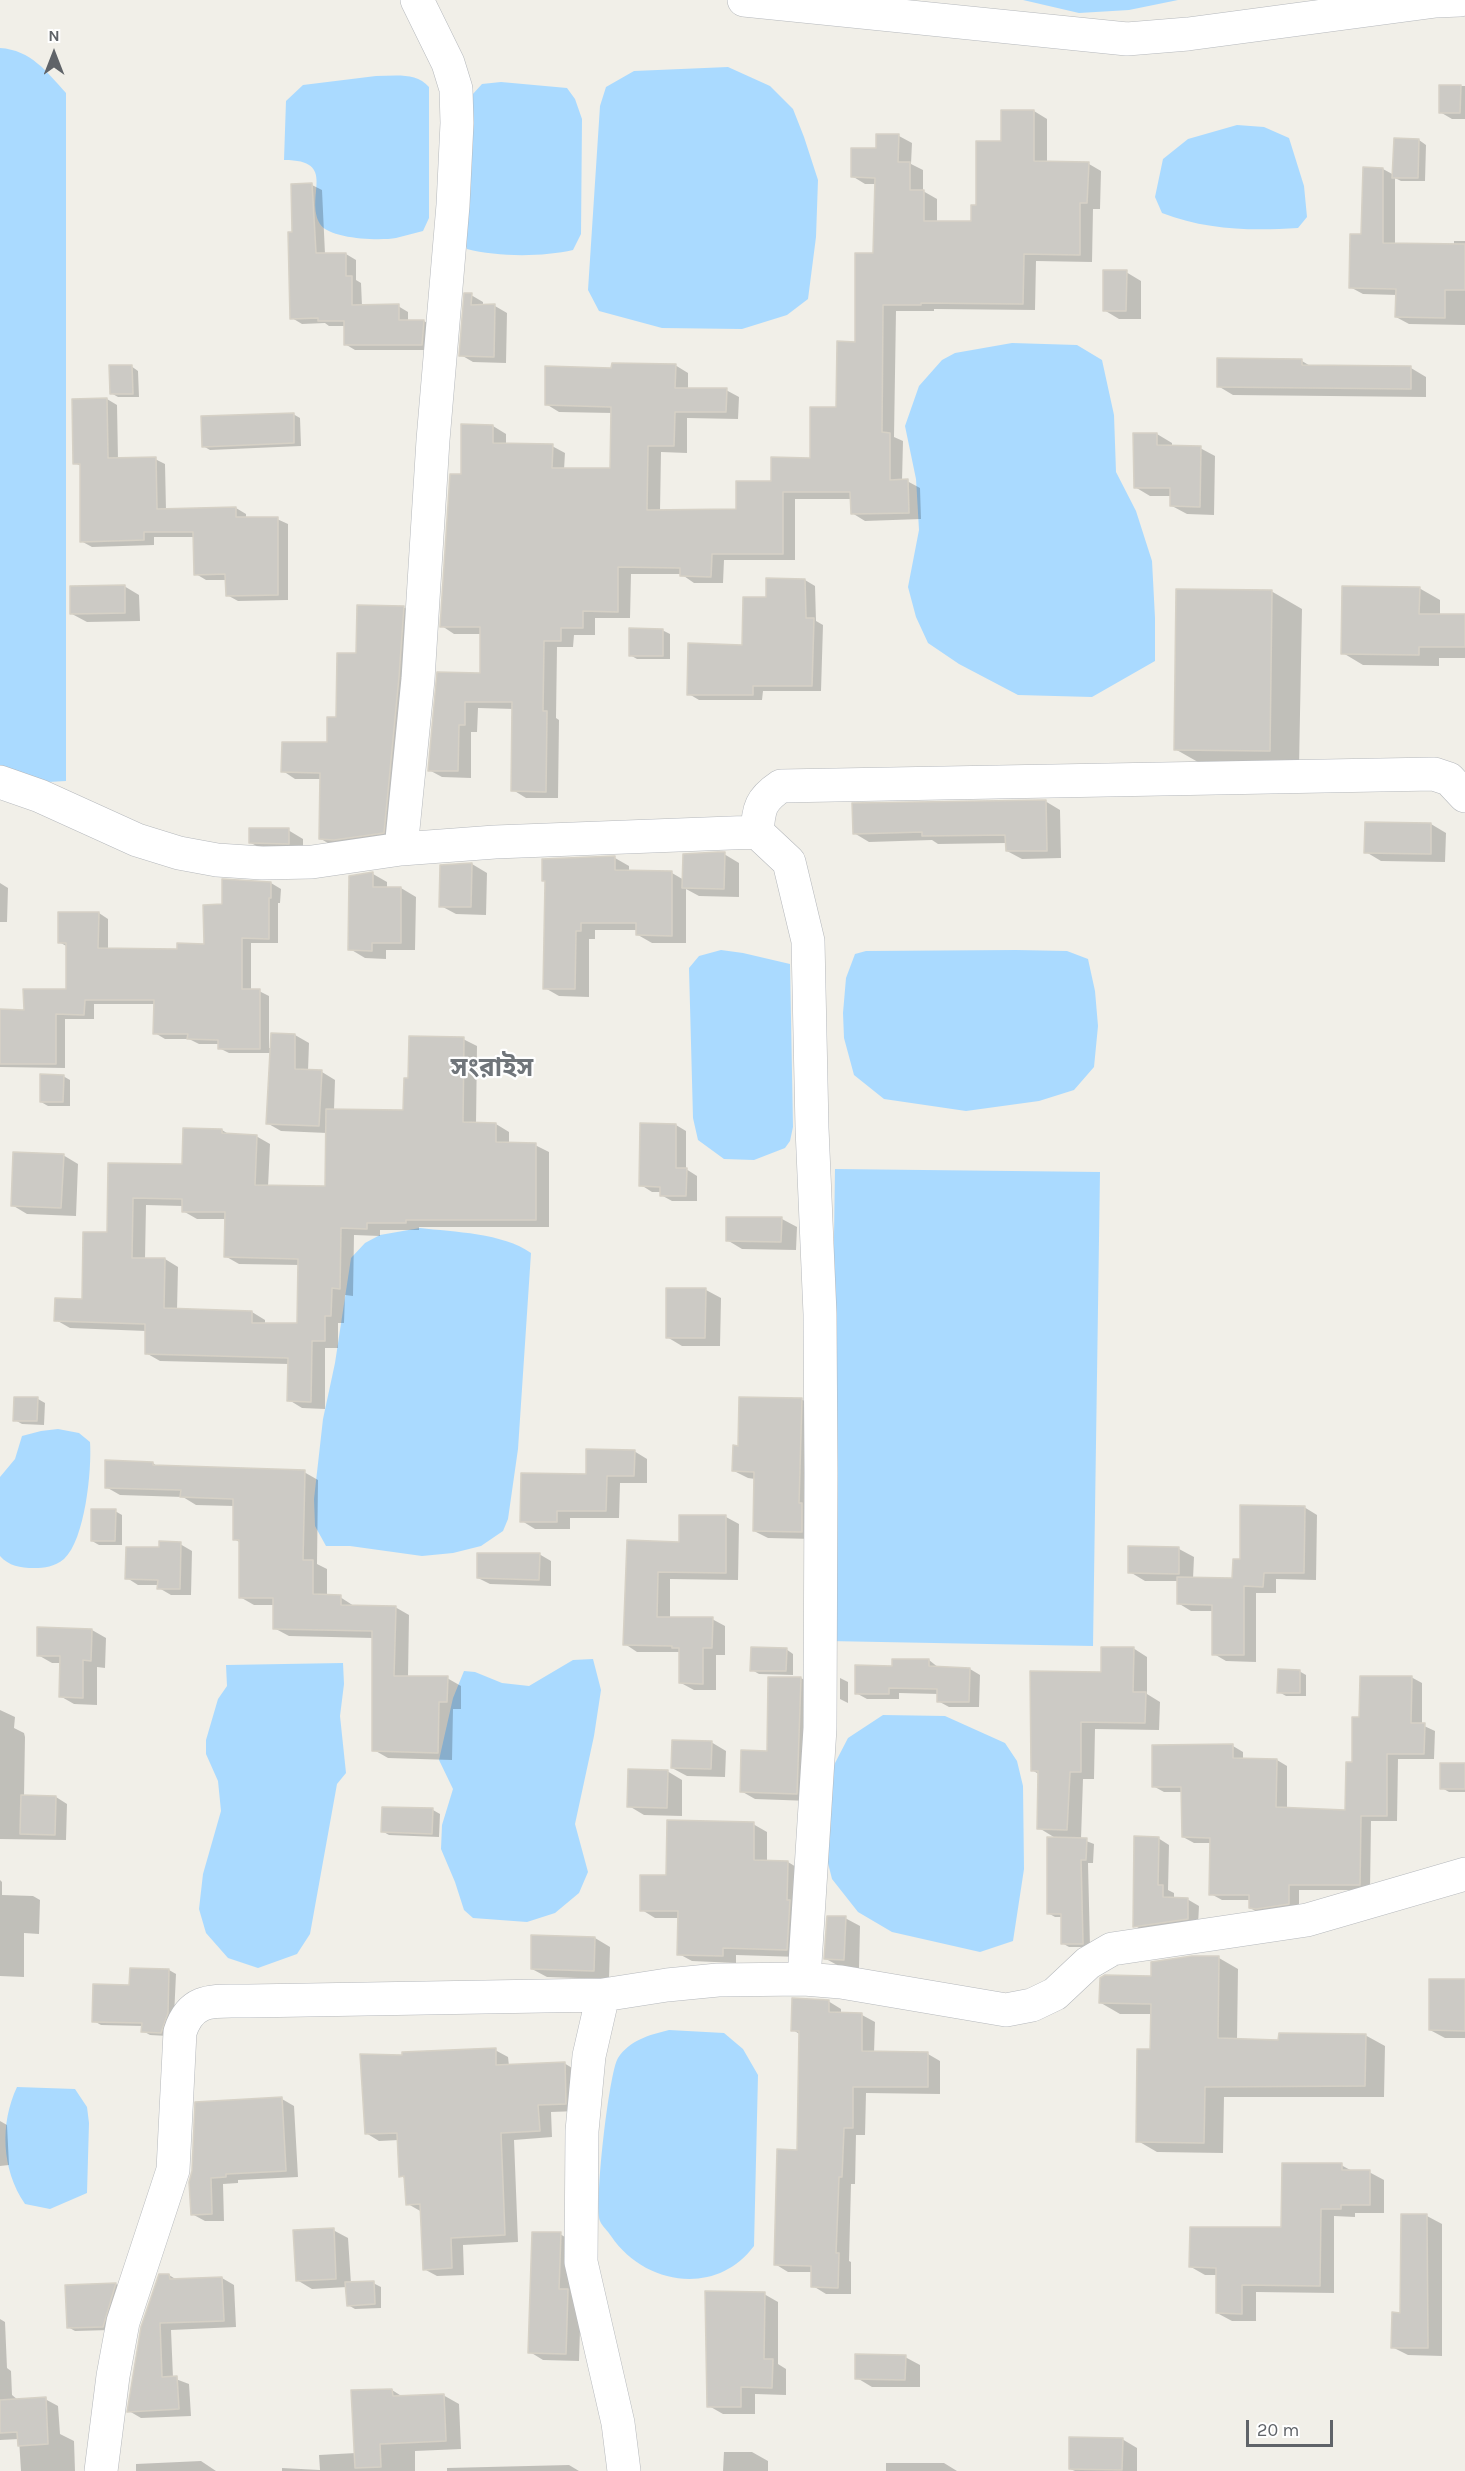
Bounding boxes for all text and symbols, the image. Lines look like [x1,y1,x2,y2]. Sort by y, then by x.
north arrow [24,24,84,84]
text: N [48,26,60,45]
district label: সংরাইস [451,1053,533,1085]
scale bar [1249,2408,1336,2446]
text: 20 m [1257,2419,1299,2441]

